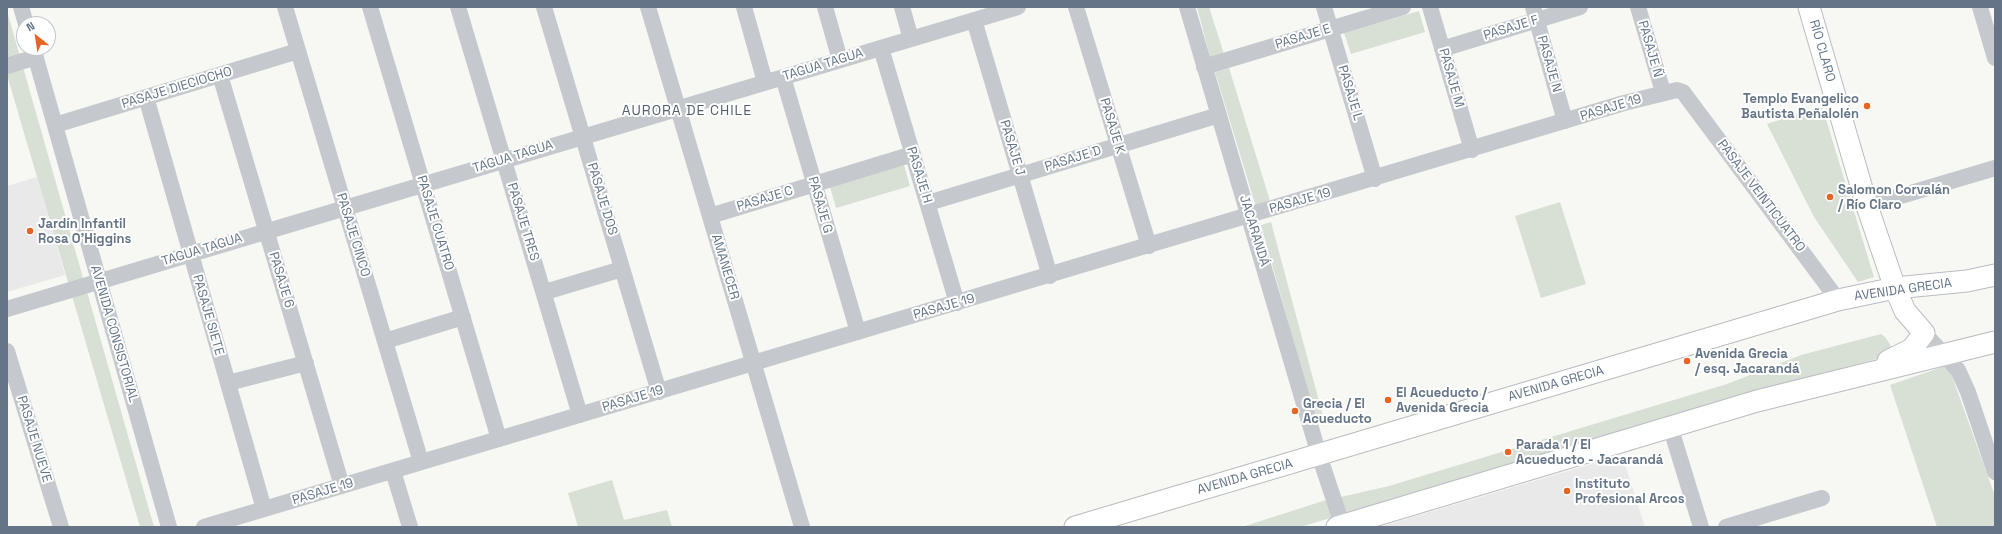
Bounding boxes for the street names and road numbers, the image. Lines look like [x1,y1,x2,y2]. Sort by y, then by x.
street label: PASAJE F [1482,12,1540,44]
street label: RÍO CLARO [1806,18,1838,84]
street label: PASAJE Ñ [1634,19,1666,79]
street label: PASAJE E [1273,21,1333,53]
street label: PASAJE N [1533,34,1565,94]
street label: TAGUA TAGUA [781,45,865,85]
street label: PASAJE M [1435,47,1467,109]
street label: PASAJE DIECIOCHO [120,64,234,112]
street label: PASAJE L [1334,64,1366,122]
street label: PASAJE 19 [1579,91,1643,125]
street label: PASAJE K [1096,96,1128,156]
street label: PASAJE J [996,118,1028,178]
street label: TAGUA TAGUA [471,137,555,177]
street label: PASAJE VEINTICUATRO [1714,137,1808,255]
street label: PASAJE D [1043,143,1103,175]
street label: PASAJE H [903,145,935,205]
street label: PASAJE DOS [584,161,620,237]
street label: PASAJE CUATRO [413,174,457,272]
street label: PASAJE G [804,175,836,235]
street label: PASAJE TRES [504,181,542,263]
street label: PASAJE C [735,183,795,215]
street label: PASAJE 19 [1268,185,1332,217]
street label: PASAJE CINCO [333,191,373,279]
street label: JACARANDÁ [1236,194,1272,268]
street label: TAGUA TAGUA [160,230,244,270]
street label: AMANECER [708,232,742,302]
street label: PASAJE 6 [265,250,297,310]
street label: AVENIDA CONSISTORIAL [87,264,141,404]
street label: PASAJE SIETE [189,273,227,357]
street label: AVENIDA GRECIA [1853,275,1953,305]
street label: PASAJE 19 [912,291,976,323]
street label: AVENIDA GRECIA [1507,363,1605,405]
street label: PASAJE 19 [601,382,665,416]
street label: PASAJE NUEVE [13,394,55,484]
street label: AVENIDA GRECIA [1196,456,1294,498]
street label: PASAJE 19 [291,475,355,509]

